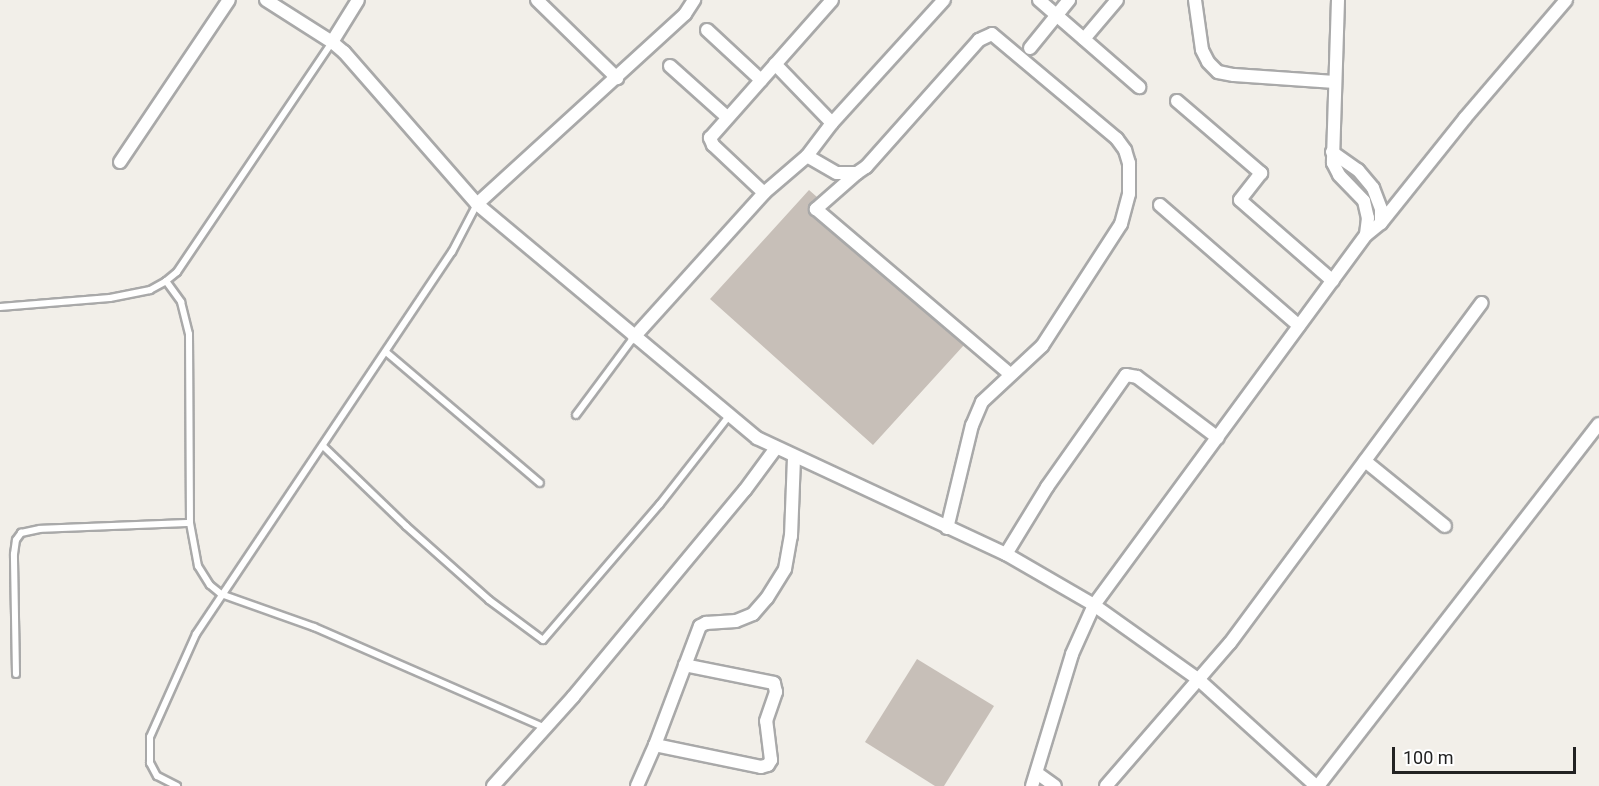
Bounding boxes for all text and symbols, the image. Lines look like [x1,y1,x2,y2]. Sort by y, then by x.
scale bar [1395,735,1580,773]
text: 100 m [1403,747,1454,768]

